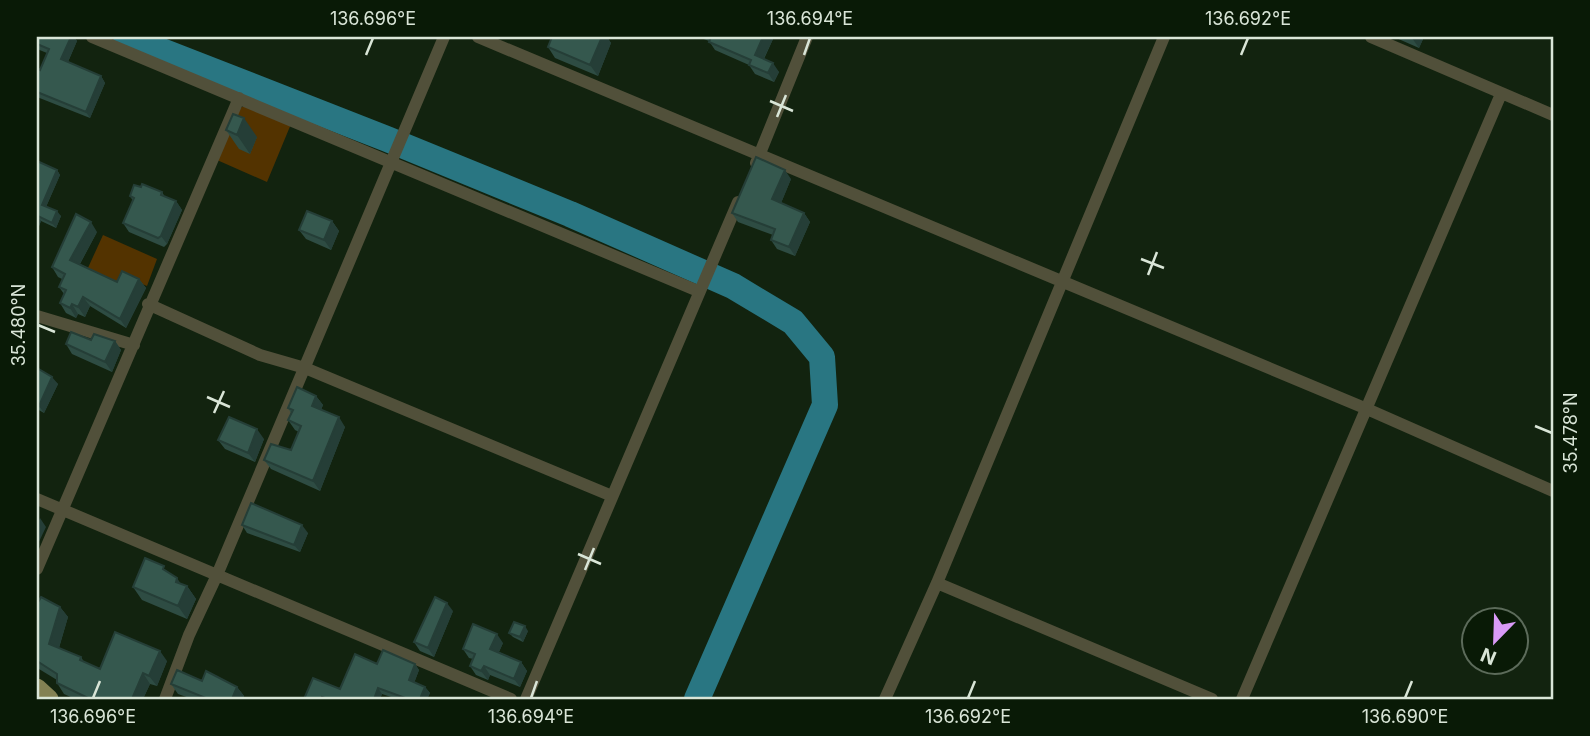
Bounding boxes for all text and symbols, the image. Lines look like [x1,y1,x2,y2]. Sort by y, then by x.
text: 136.696°E [330,8,416,29]
text: 136.694°E [767,8,853,29]
text: 136.692°E [1205,8,1291,29]
text: 35.480°N [8,284,29,366]
text: 35.478°N [1560,393,1581,473]
north arrow [1460,606,1530,676]
text: N [1477,643,1500,670]
text: 136.696°E [50,706,136,727]
text: 136.694°E [488,706,574,727]
text: 136.692°E [925,706,1011,727]
text: 136.690°E [1362,706,1448,727]

